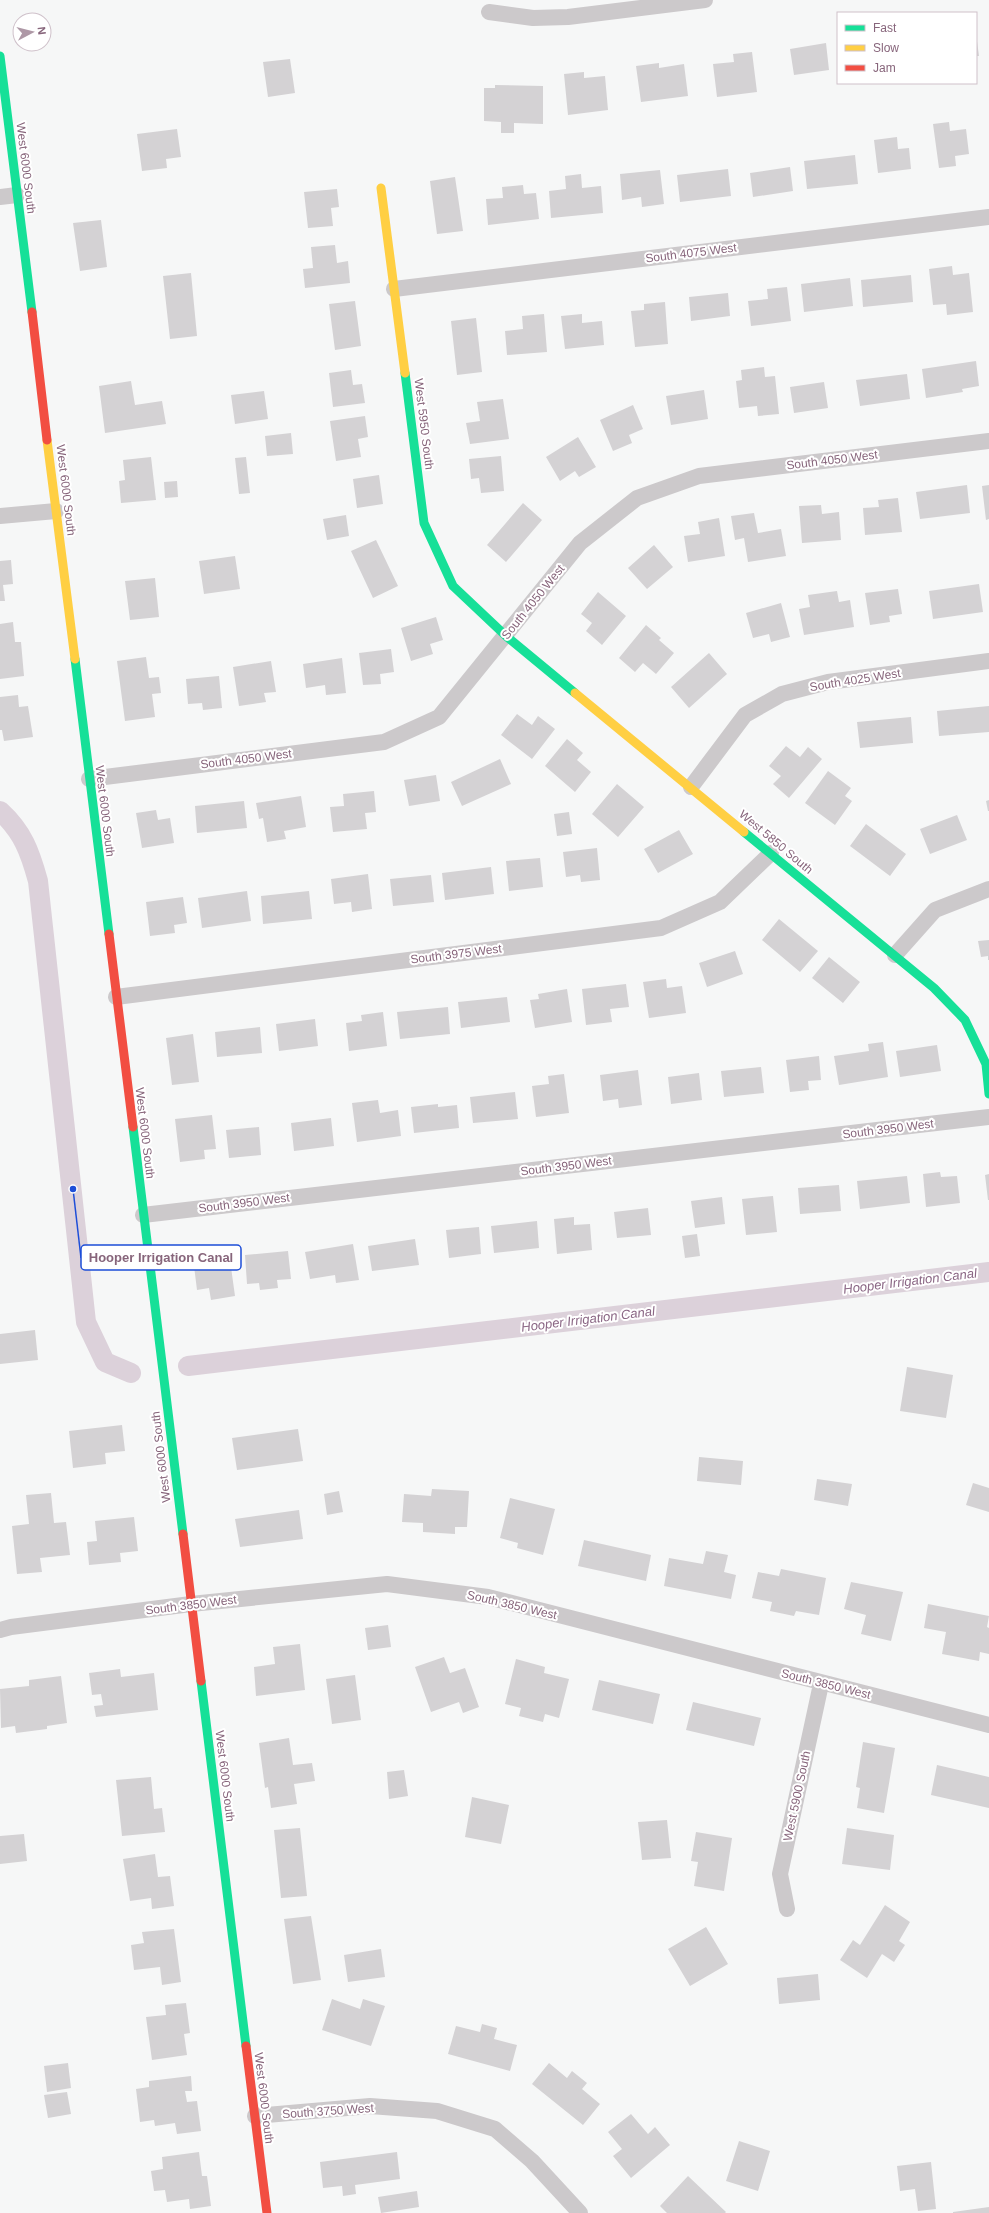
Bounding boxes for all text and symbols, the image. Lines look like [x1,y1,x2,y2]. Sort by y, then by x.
north arrow [12,12,52,52]
legend [837,12,977,84]
text: Fast [873,21,897,35]
text: N [35,26,48,36]
text: Slow [873,41,899,55]
text: Jam [873,61,896,75]
street label: West 6000 South [13,122,39,214]
street label: South 4075 West [645,240,738,266]
street label: West 5950 South [411,378,437,470]
street label: West 6000 South [53,444,79,536]
street label: South 4050 West [786,447,879,473]
street label: South 4050 West [499,561,568,642]
street label: South 4025 West [809,666,902,694]
street label: South 4050 West [200,746,293,772]
street label: West 6000 South [92,765,118,857]
street label: West 5850 South [736,807,816,877]
street label: South 3975 West [410,941,503,967]
street label: West 6000 South [132,1087,158,1179]
street label: South 3950 West [842,1116,935,1142]
street label: South 3950 West [520,1153,613,1179]
street label: South 3950 West [198,1190,291,1216]
callout: Hooper Irrigation Canal [81,1245,241,1270]
text: Hooper Irrigation Canal [89,1250,233,1265]
water label: Hooper Irrigation Canal [842,1265,979,1297]
water label: Hooper Irrigation Canal [520,1303,657,1335]
street label: West 6000 South [148,1411,174,1503]
street label: South 3850 West [466,1588,559,1622]
street label: South 3850 West [145,1592,238,1618]
street label: South 3850 West [780,1666,873,1702]
street label: West 6000 South [212,1730,238,1822]
street label: West 5900 South [781,1750,813,1842]
street label: West 6000 South [251,2052,277,2144]
street label: South 3750 West [282,2101,375,2121]

